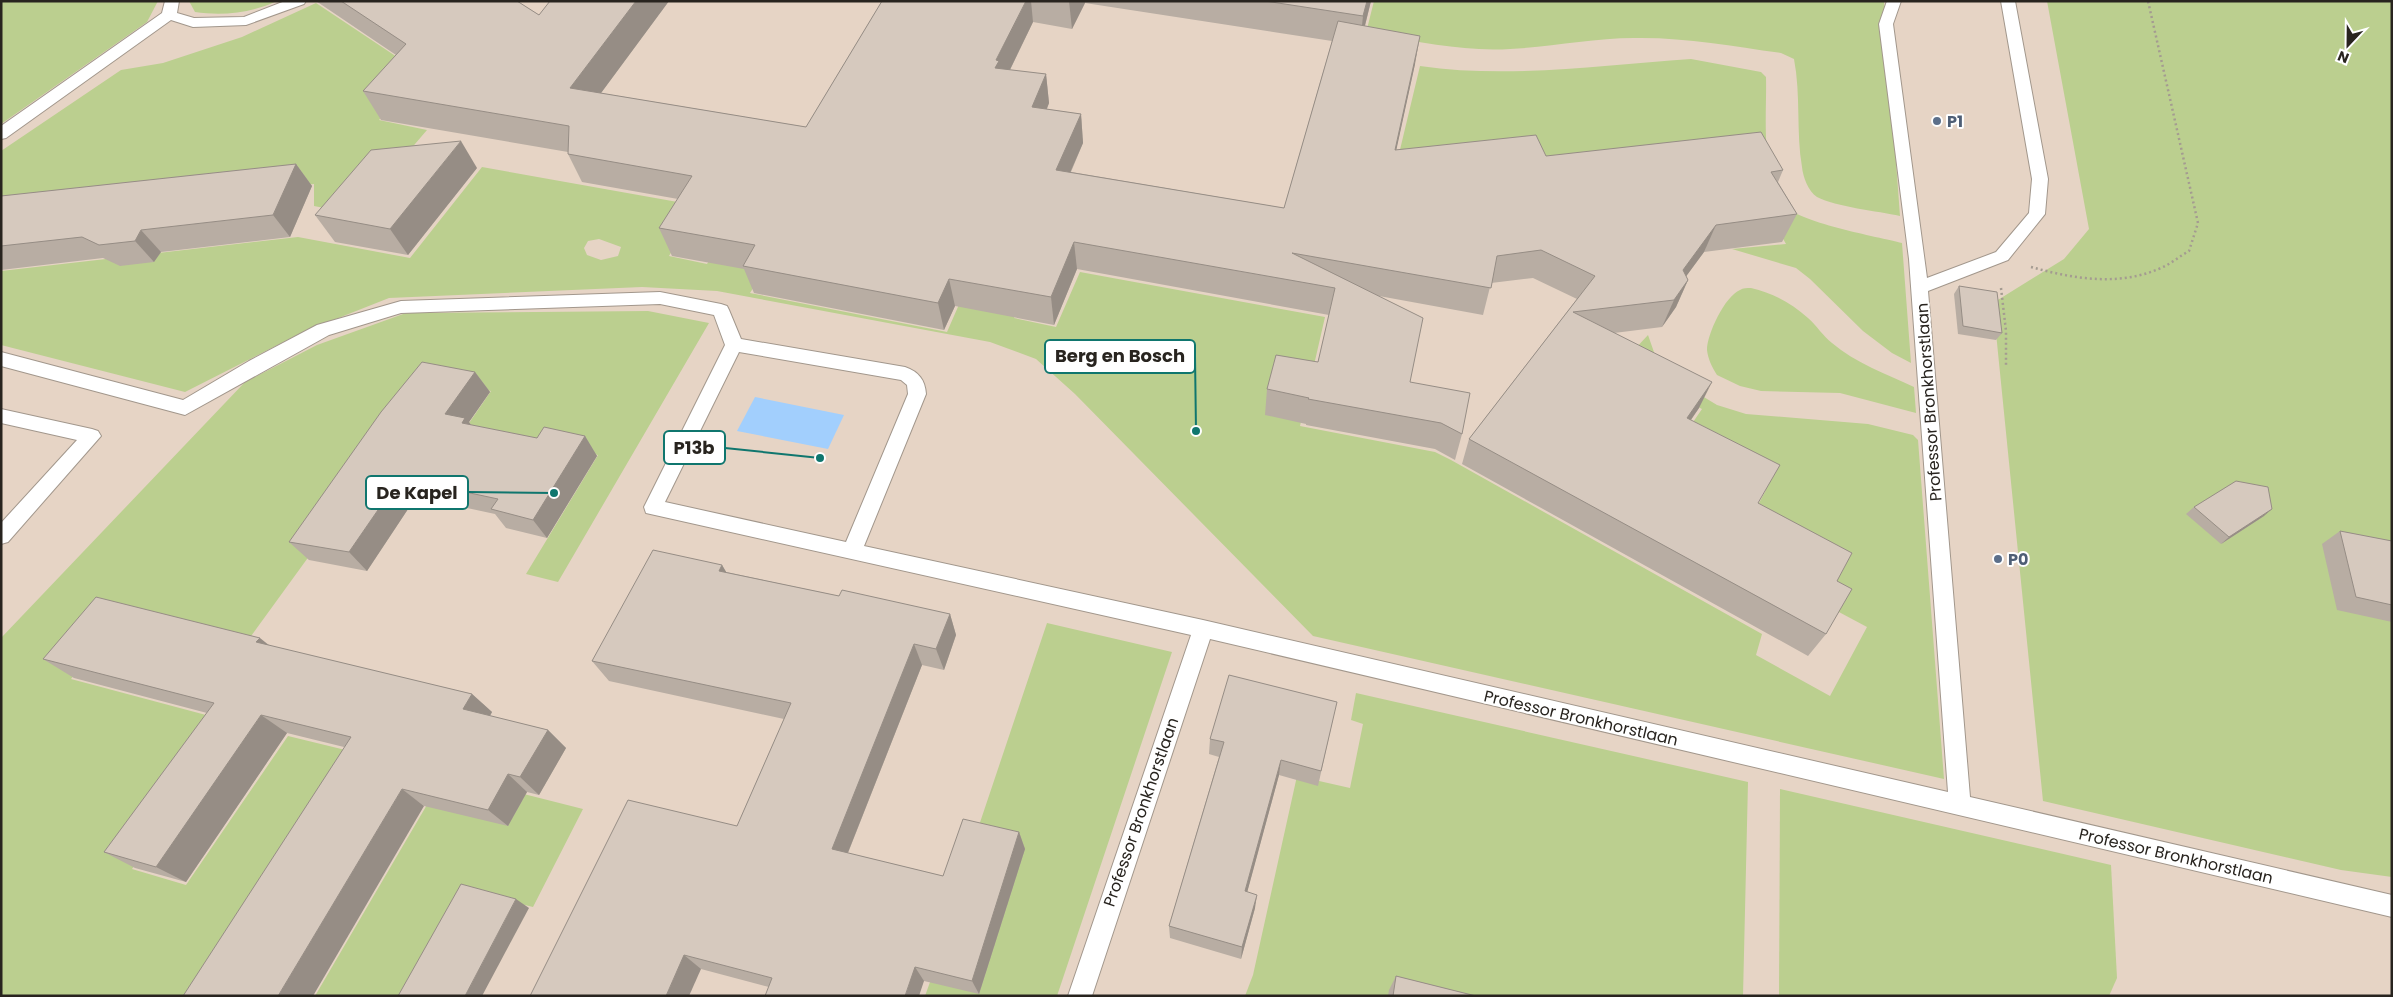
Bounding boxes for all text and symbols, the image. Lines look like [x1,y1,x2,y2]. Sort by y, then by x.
north arrow [2323,20,2373,70]
text: N [2335,46,2352,68]
place label: P1 [1947,110,1963,133]
marker: P1 [1931,115,1943,127]
street label: Professor Bronkhorstlaan [1911,302,1947,502]
callout: Berg en Bosch [1045,340,1195,373]
text: Berg en Bosch [1055,343,1185,368]
callout: P13b [664,431,725,464]
text: P13b [673,435,715,460]
callout: De Kapel [366,476,468,509]
text: De Kapel [376,480,458,505]
place label: P0 [2008,548,2028,571]
marker: P0 [1992,553,2004,565]
street label: Professor Bronkhorstlaan [1482,684,1680,752]
street label: Professor Bronkhorstlaan [1098,714,1184,910]
street label: Professor Bronkhorstlaan [2077,822,2275,890]

